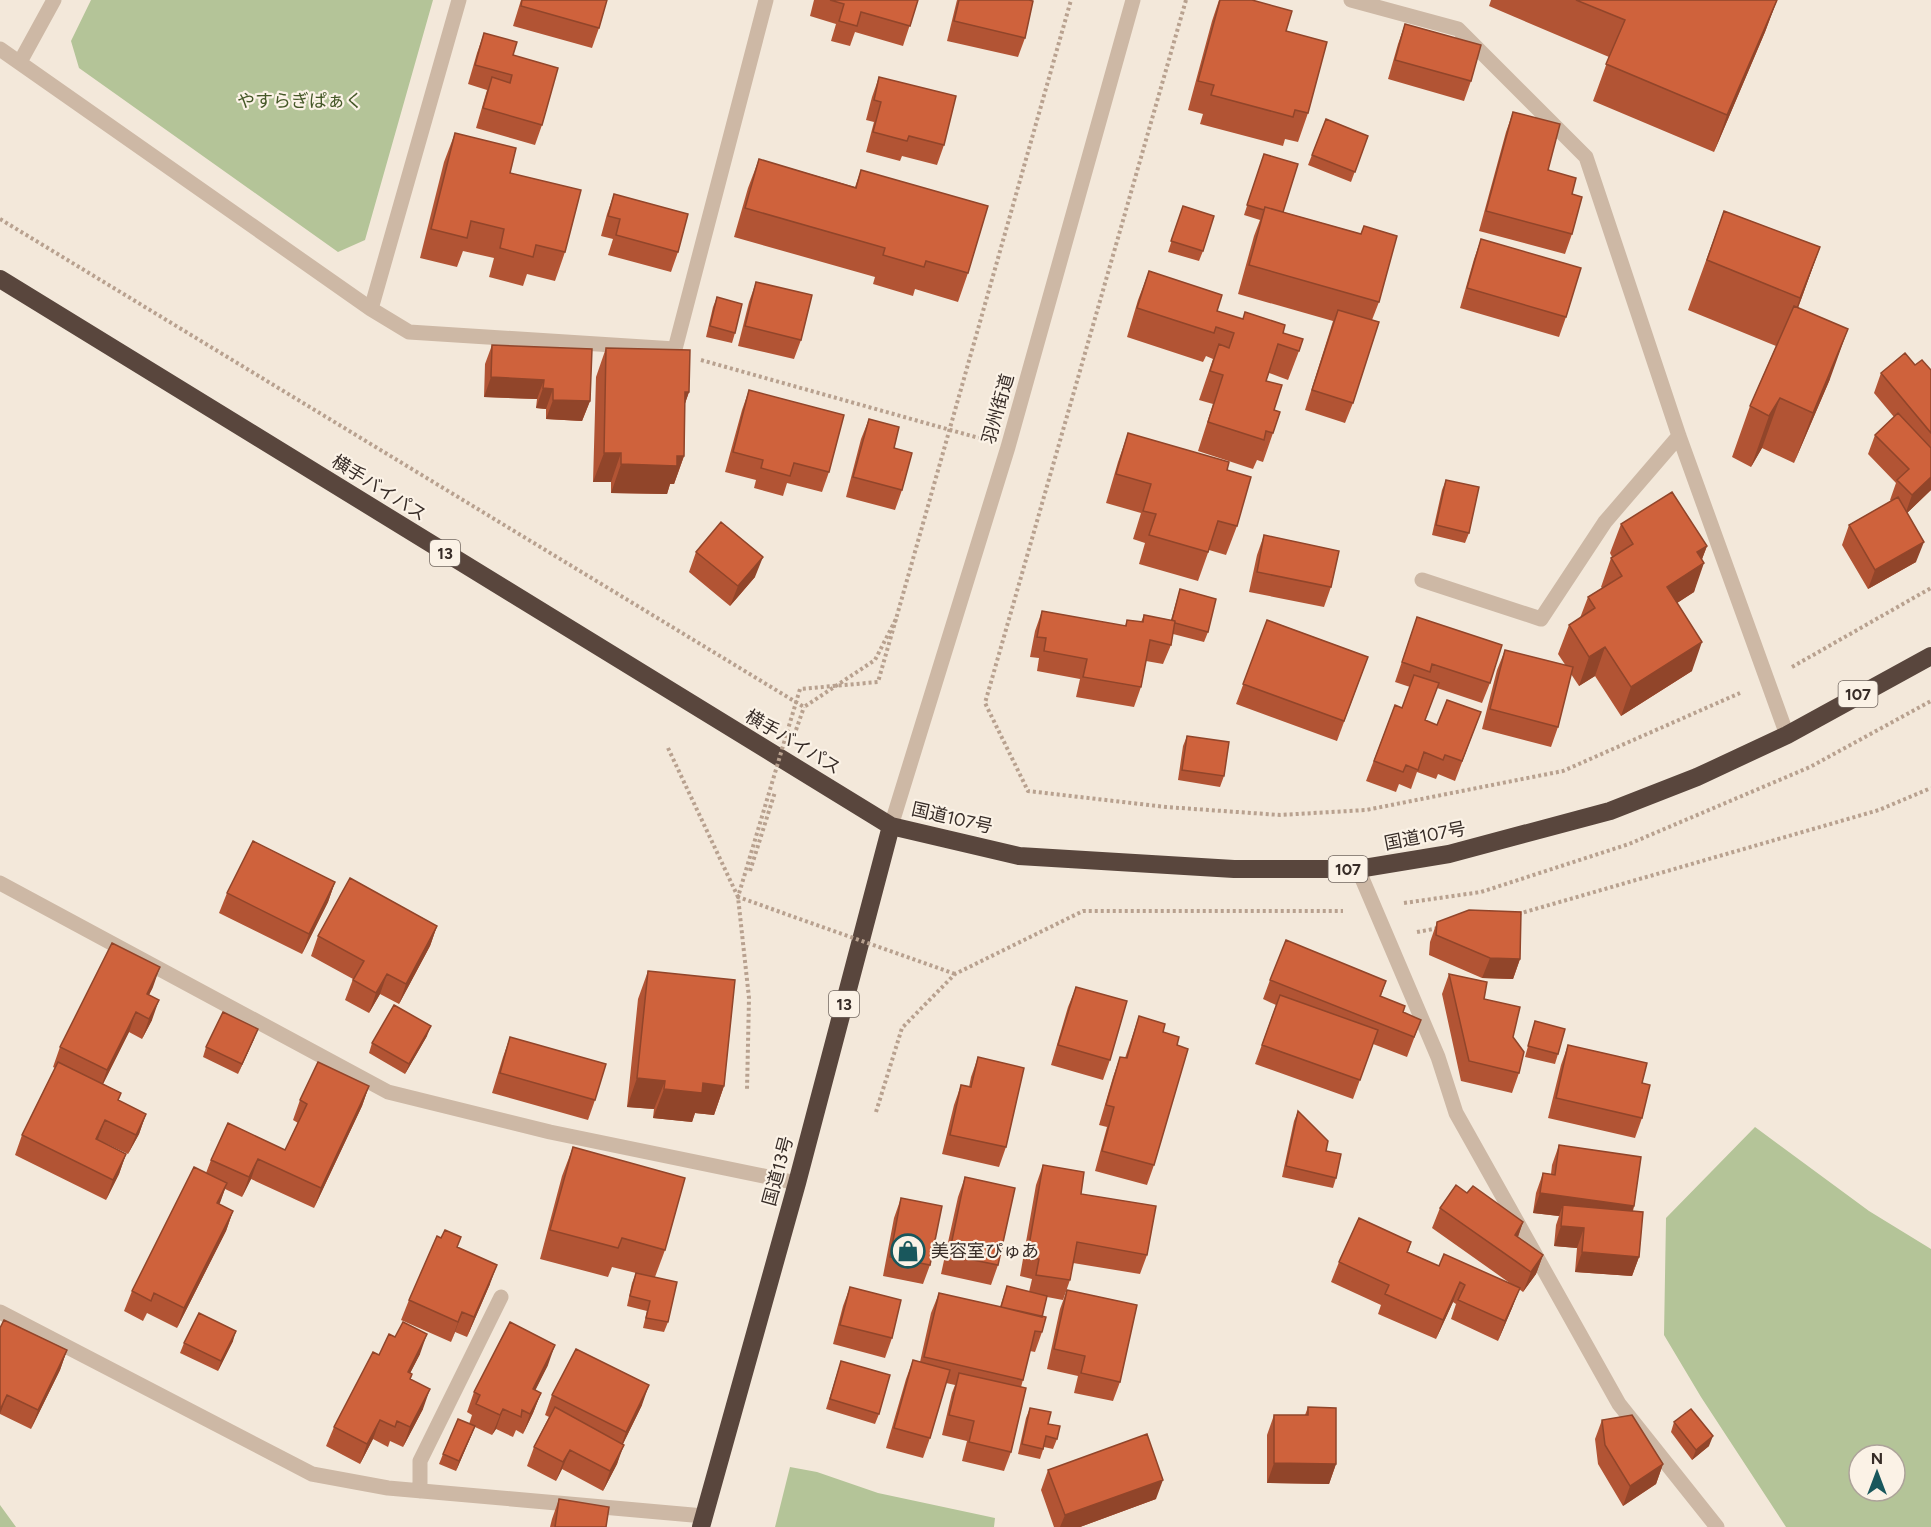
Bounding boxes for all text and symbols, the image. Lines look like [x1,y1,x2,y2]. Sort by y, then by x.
park label: やすらぎぱぁく [237,90,363,112]
street label: 羽州街道 [978,371,1018,447]
street label: 横手バイパス [328,450,430,526]
road number: 13 [430,540,460,566]
road number: 107 [1838,681,1878,707]
street label: 横手バイパス [741,705,845,779]
street label: 国道107号 [909,798,995,838]
street label: 国道107号 [1382,817,1468,855]
road number: 107 [1328,856,1368,882]
road number: 13 [829,991,859,1017]
street label: 国道13号 [758,1134,798,1208]
shop icon: 美容室ぴゅあ [890,1233,926,1269]
place label: 美容室ぴゅあ [931,1240,1039,1262]
north arrow [1847,1443,1907,1503]
text: N [1871,1449,1883,1468]

